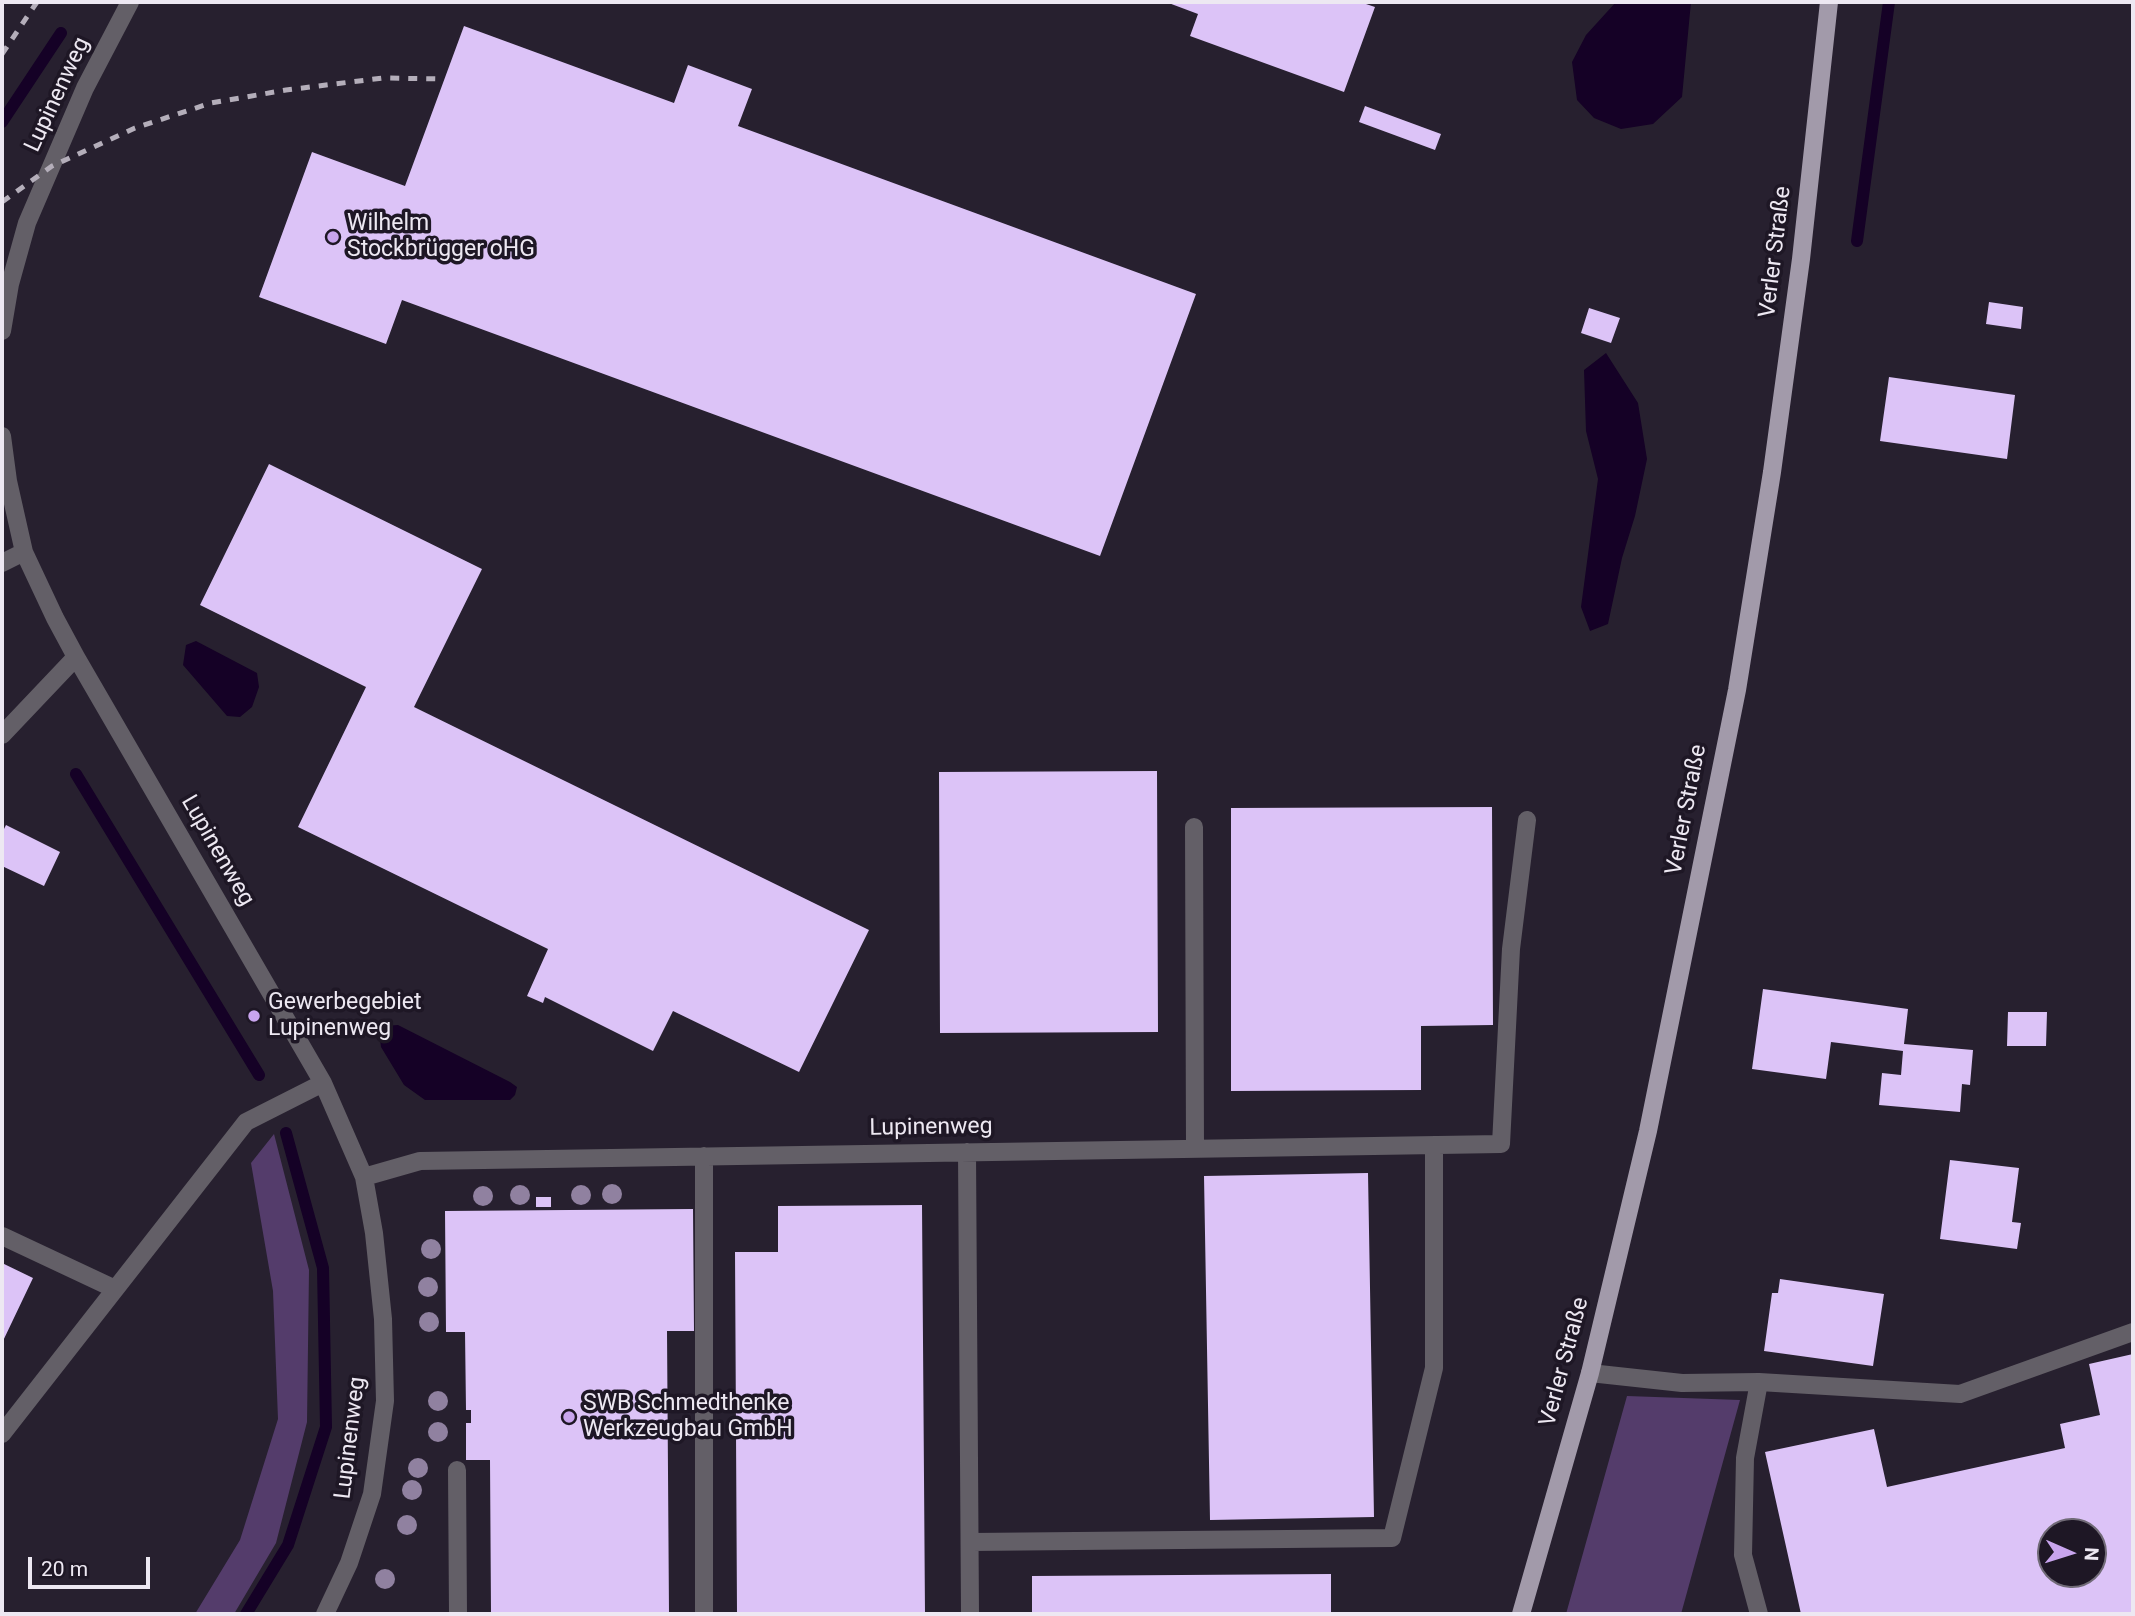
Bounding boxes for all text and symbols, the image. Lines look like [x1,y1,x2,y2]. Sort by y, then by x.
street label: Lupinenweg [19,33,97,157]
street label: Verler Straße [1754,185,1798,319]
place label: Wilhelm Stockbrügger oHG [347,210,535,264]
marker: Wilhelm Stockbrügger oHG [325,229,341,245]
street label: Verler Straße [1661,742,1713,878]
street label: Lupinenweg [174,791,260,911]
place label: Gewerbegebiet Lupinenweg [268,989,422,1043]
marker: Gewerbegebiet Lupinenweg [246,1008,262,1024]
street label: Lupinenweg [869,1113,993,1143]
street label: Verler Straße [1535,1295,1595,1429]
street label: Lupinenweg [330,1375,372,1501]
place label: SWB Schmedthenke Werkzeugbau GmbH [583,1390,793,1444]
marker: SWB Schmedthenke Werkzeugbau GmbH [561,1409,577,1425]
north arrow [2037,1518,2107,1588]
scale bar [32,1542,154,1586]
text: N [2080,1547,2103,1561]
text: 20 m [41,1557,88,1581]

